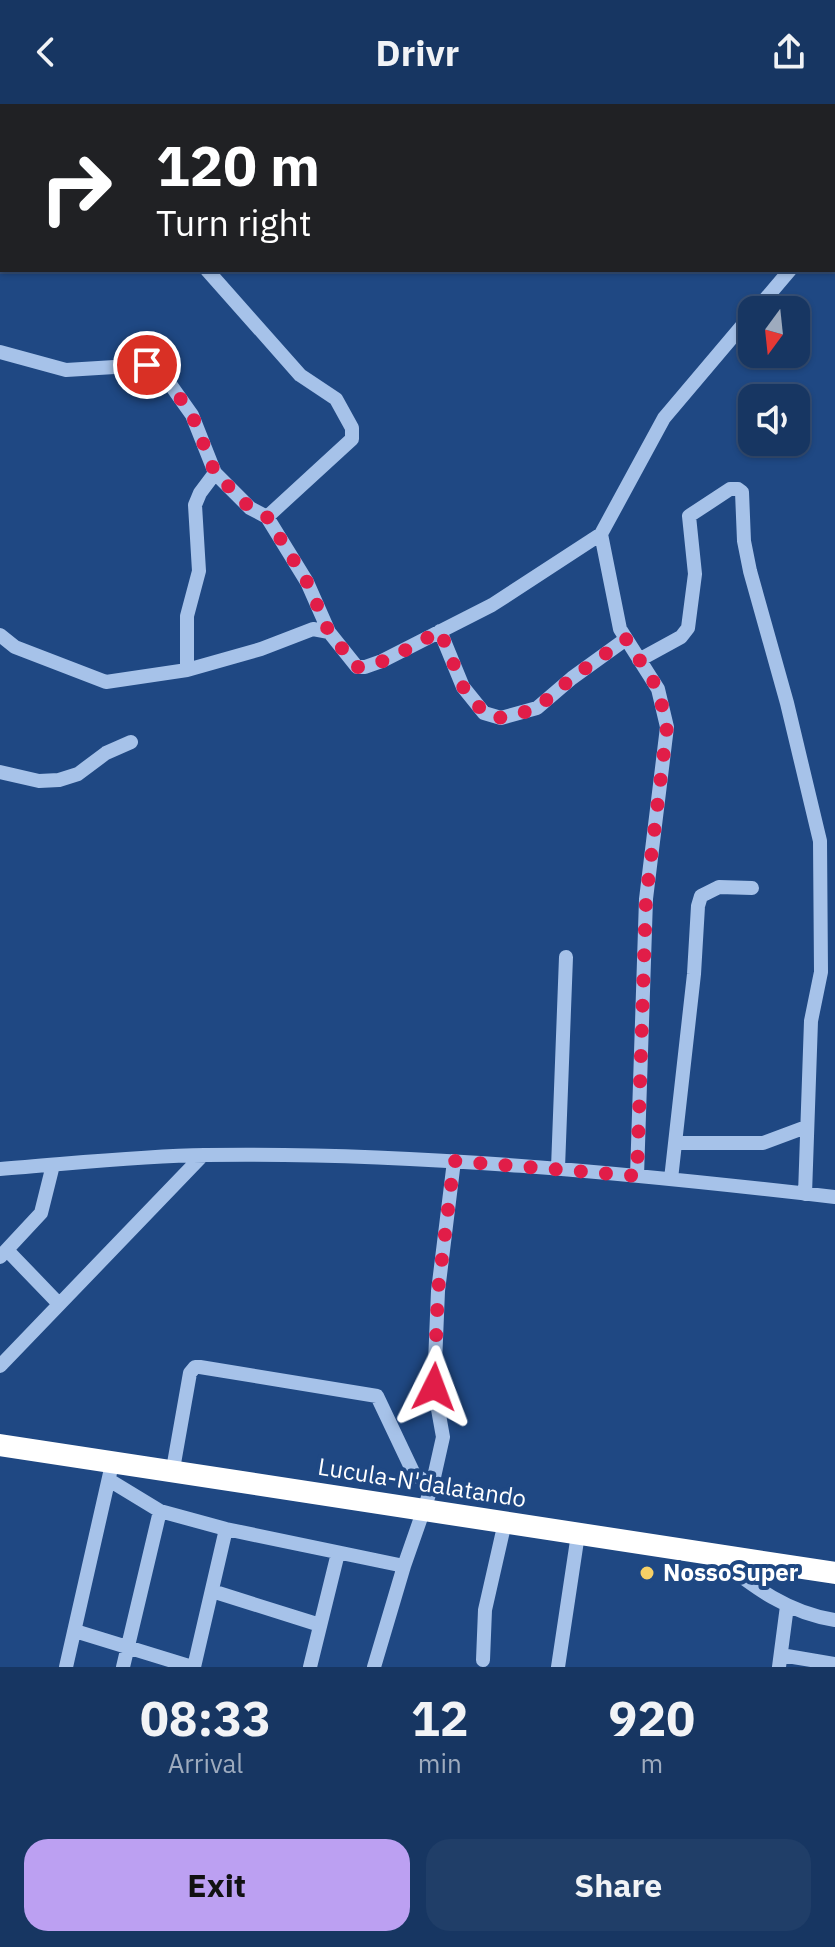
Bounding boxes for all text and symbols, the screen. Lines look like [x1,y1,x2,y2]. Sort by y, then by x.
text: Drivr [376,29,459,76]
icon: back [24,30,68,74]
icon: share [767,30,811,74]
text: 120 m [156,129,320,201]
icon: right [24,136,128,240]
text: Turn right [156,199,312,246]
north arrow [738,296,810,368]
map controls [738,296,810,456]
pin [113,331,181,399]
icon: arrive [125,343,169,387]
button: sound [738,384,810,456]
position arrow [392,1345,476,1429]
street label: Lucula-N'dalatando [316,1450,529,1514]
place label: NossoSuper [663,1556,799,1588]
marker: NossoSuper [638,1564,656,1582]
text: 08:33 [140,1687,271,1749]
text: 12 [411,1687,469,1749]
text: 920 [609,1687,695,1749]
text: Arrival [168,1746,243,1780]
text: min [418,1746,462,1780]
text: m [640,1746,663,1780]
button: Exit [24,1839,410,1931]
button: Share [426,1839,811,1931]

